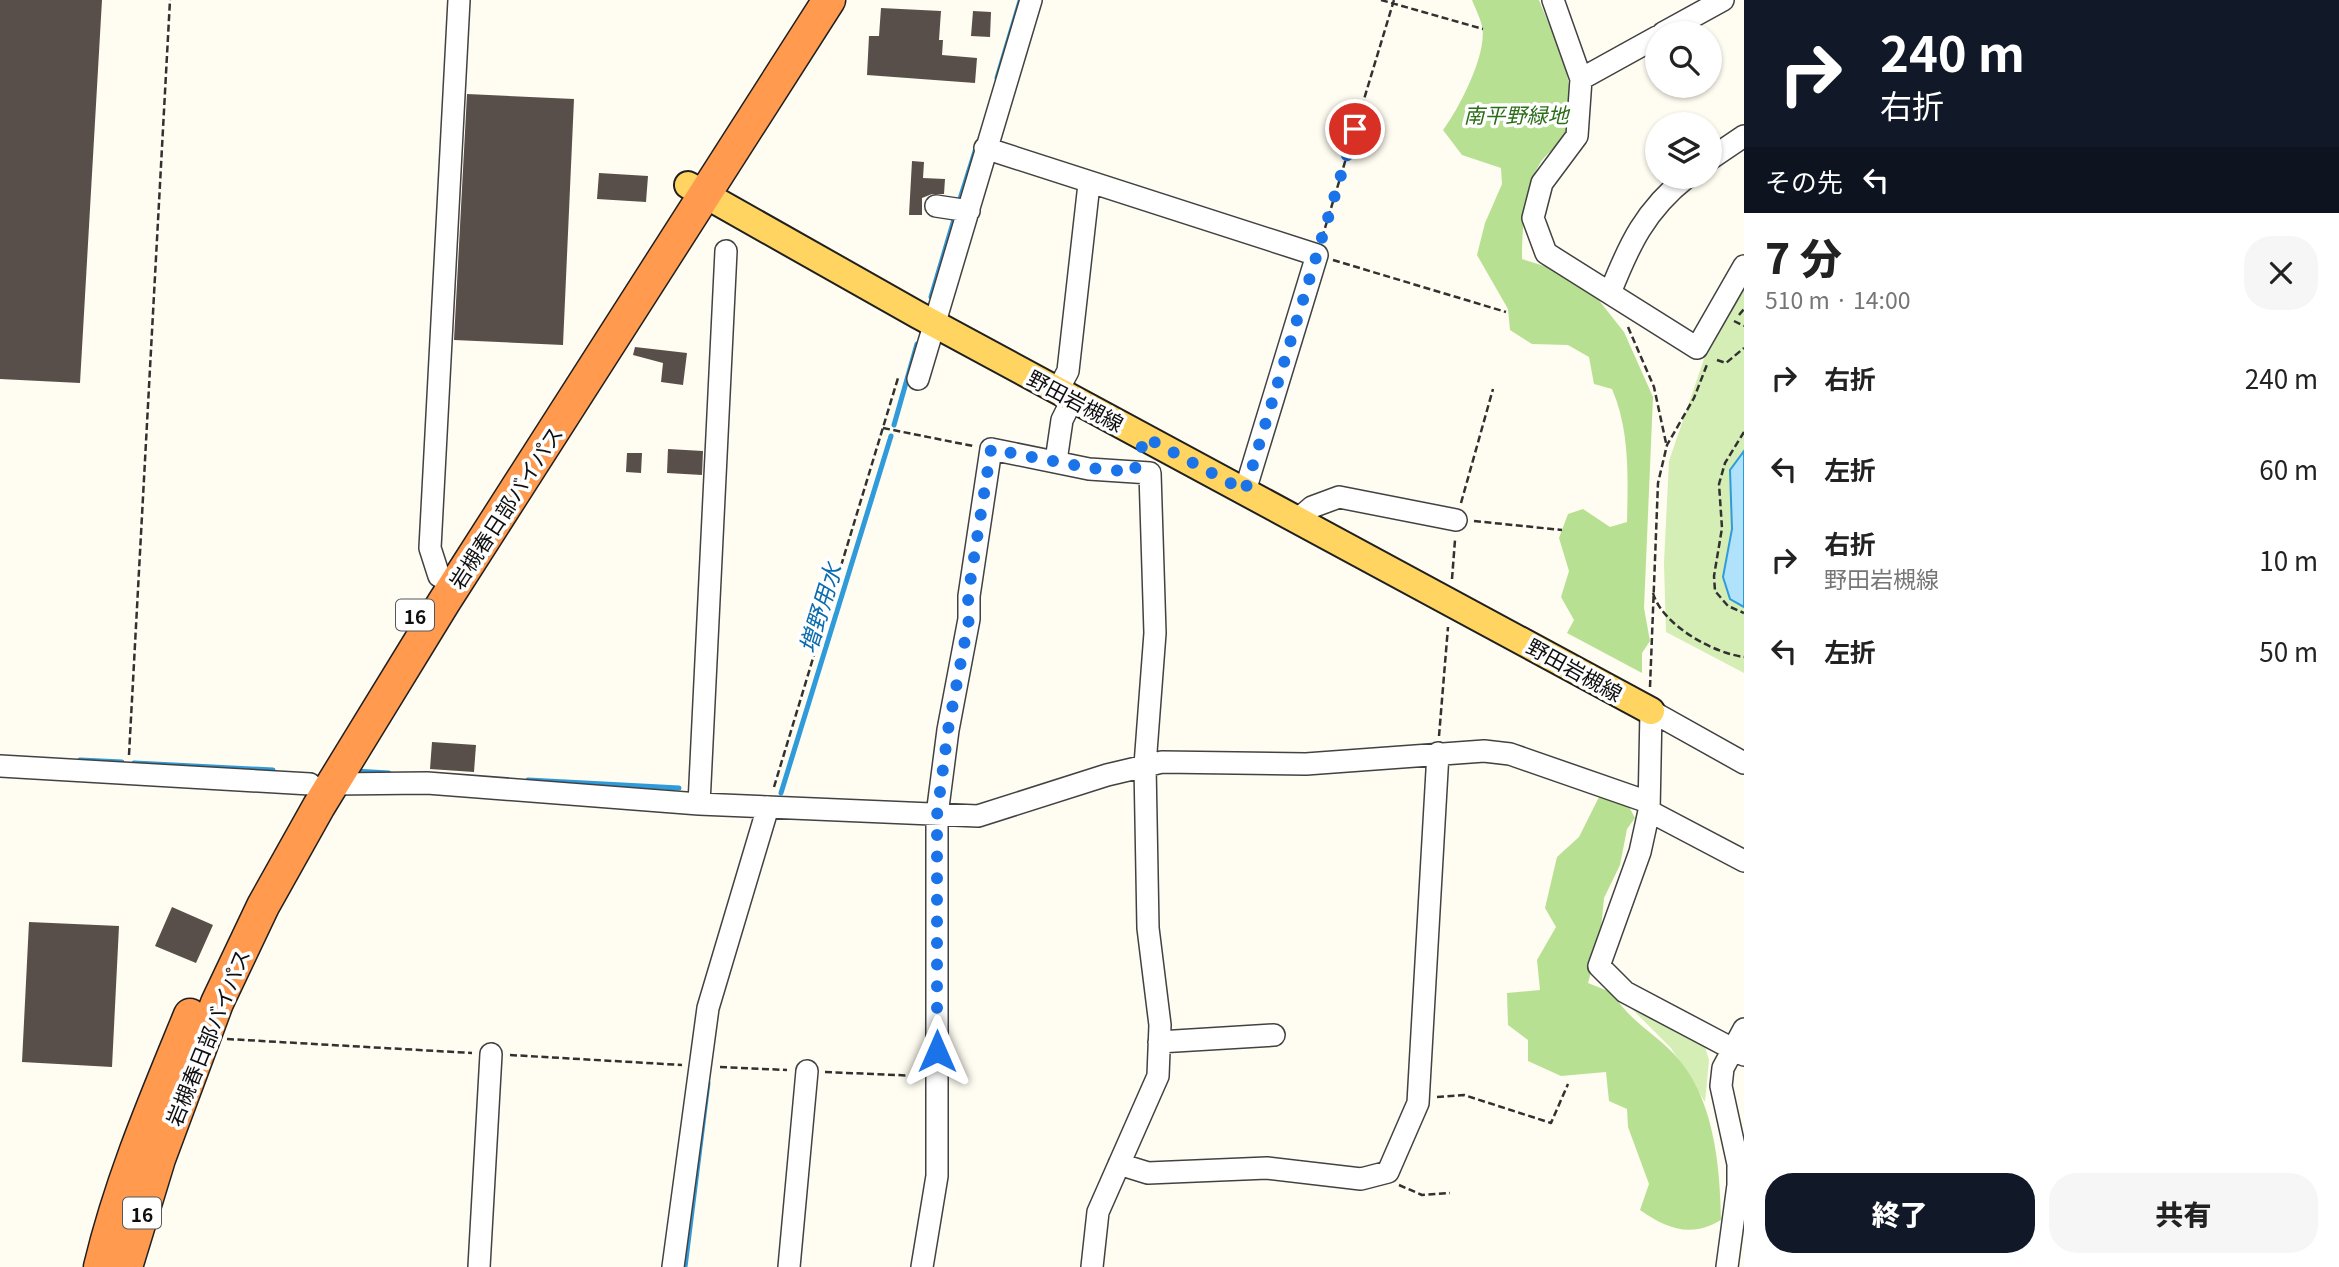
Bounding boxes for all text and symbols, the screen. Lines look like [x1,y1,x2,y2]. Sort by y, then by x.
text: 240 m [1880,15,2025,86]
map controls [1645,21,1722,189]
button: search [1645,21,1722,98]
icon: right [1765,28,1856,119]
text: 右折 [1880,81,1944,127]
pin [1325,99,1385,159]
park label: 南平野緑地 [1464,99,1570,129]
icon: arrive [1336,110,1374,148]
button: layers [1645,112,1722,189]
icon: left [1857,161,1895,199]
text: その先 [1765,162,1843,199]
text: 7 分 [1765,225,1842,286]
button: close [2244,236,2318,310]
text: 510 m · 14:00 [1765,282,1910,316]
icon: right [1765,359,1803,397]
text: 右折 [1824,359,1876,396]
text: 240 m [2245,359,2318,396]
street label: 野田岩槻線 [1023,362,1129,438]
street label: 岩槻春日部バイパス [441,420,569,594]
icon: left [1765,450,1803,488]
text: 左折 [1824,450,1876,487]
text: 60 m [2259,450,2318,487]
text: 右折 [1824,524,1876,561]
icon: right [1765,541,1803,579]
text: 10 m [2259,541,2318,578]
water label: 増野用水 [789,556,850,657]
text: 野田岩槻線 [1824,561,1939,595]
road number: 16 [396,600,434,630]
street label: 野田岩槻線 [1522,630,1628,708]
icon: left [1765,632,1803,670]
text: 左折 [1824,632,1876,669]
text: 50 m [2259,632,2318,669]
street label: 岩槻春日部バイパス [158,944,256,1130]
position arrow [900,1014,974,1088]
button: 終了 [1765,1173,2035,1253]
button: 共有 [2049,1173,2318,1253]
road number: 16 [123,1198,161,1228]

